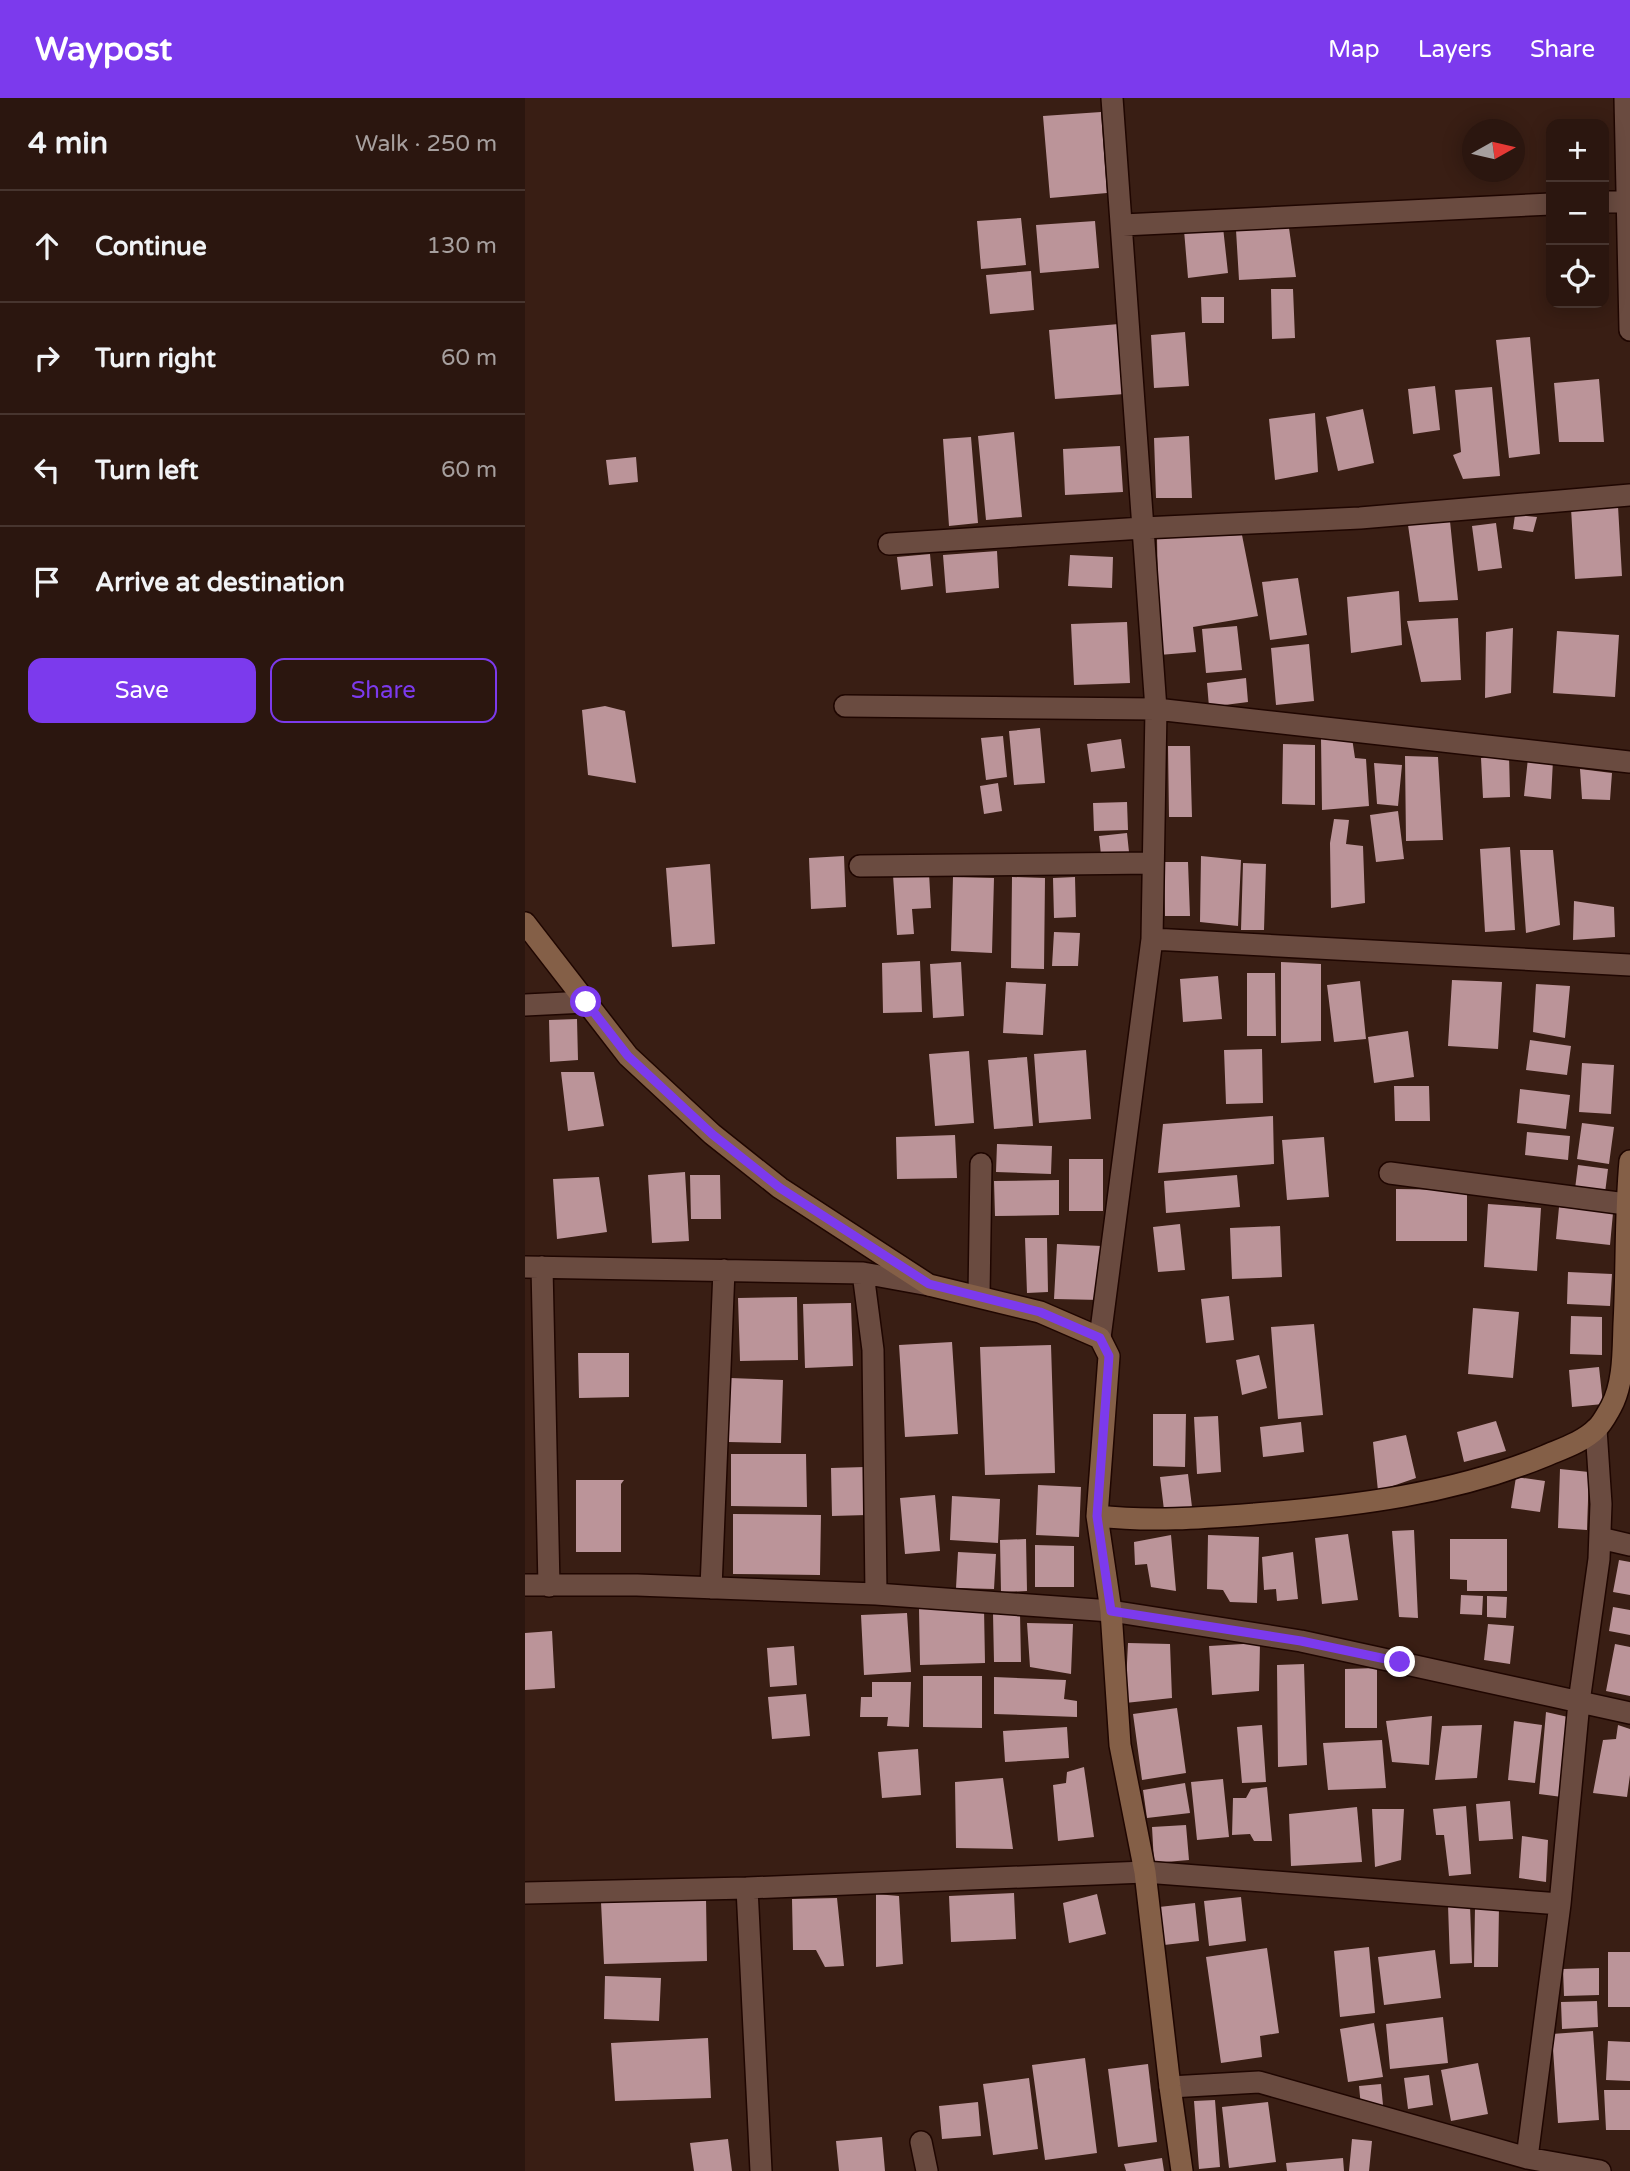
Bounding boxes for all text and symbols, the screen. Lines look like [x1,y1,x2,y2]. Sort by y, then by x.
text: Waypost [35,30,172,69]
text: Map [1328,35,1380,64]
text: Layers [1418,35,1492,64]
text: Share [1530,35,1595,64]
north arrow [1462,119,1525,182]
map controls [1546,119,1609,308]
button: + [1546,119,1609,182]
text: 4 min [28,125,108,162]
text: Walk · 250 m [355,130,497,158]
button: − [1546,182,1609,245]
icon: ahead [28,227,66,265]
text: Continue [95,231,207,262]
text: 130 m [427,232,497,260]
button: locate [1546,245,1609,308]
icon: right [28,339,66,377]
text: Turn right [95,343,216,374]
text: 60 m [441,344,497,372]
icon: left [28,451,66,489]
text: Turn left [95,455,198,486]
text: 60 m [441,456,497,484]
icon: arrive [28,563,66,601]
text: Arrive at destination [95,567,345,598]
button: Save [28,658,256,723]
button: Share [270,658,497,723]
route start [570,986,601,1017]
route end [1384,1646,1415,1677]

